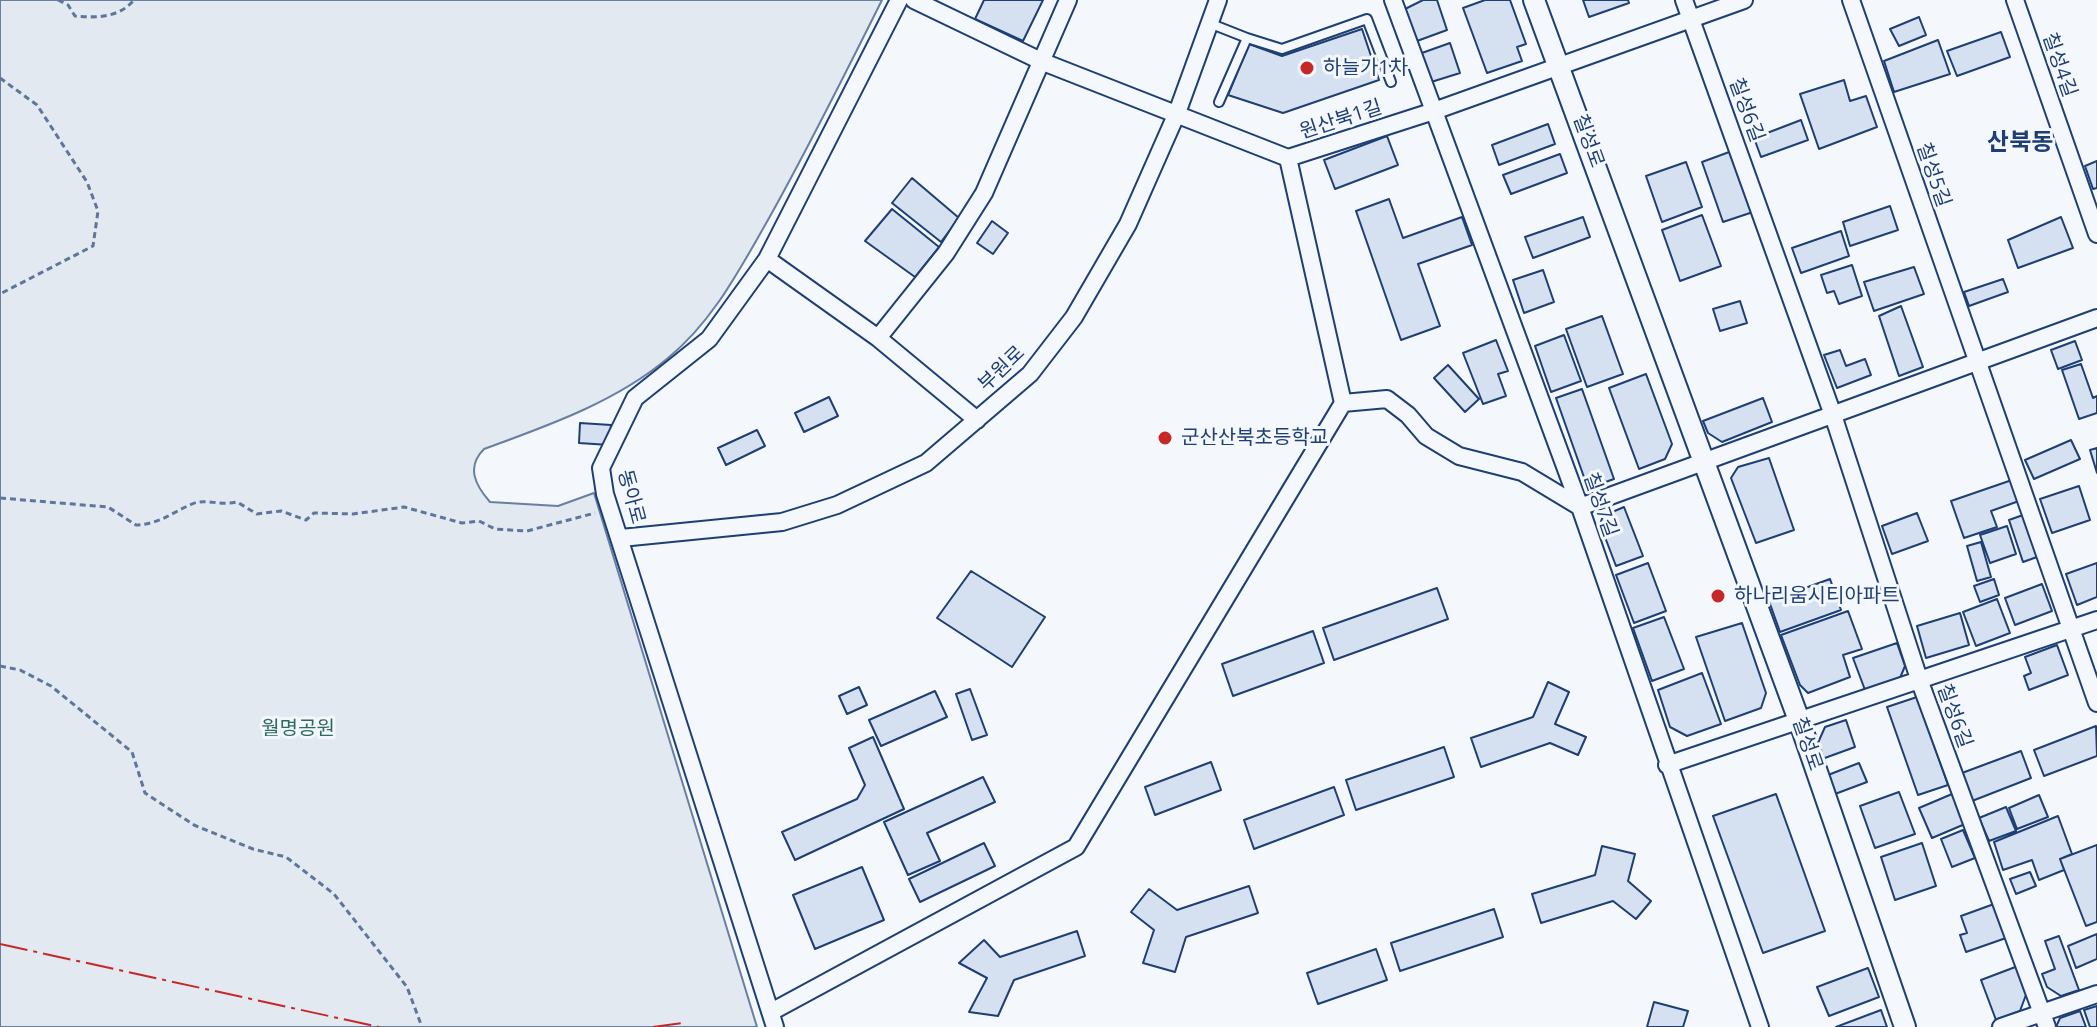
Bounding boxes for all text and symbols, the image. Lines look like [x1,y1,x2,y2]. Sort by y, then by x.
street label: 칠성4길 [2037,30,2081,100]
place label: 하늘가1차 [1323,56,1408,80]
marker: 하늘가1차 [1298,59,1316,77]
street label: 칠성6길 [1723,75,1769,145]
street label: 원산북1길 [1297,95,1385,145]
street label: 칠성로 [1567,111,1609,171]
district label: 산북동 [1987,129,2053,157]
street label: 칠성5길 [1911,140,1955,210]
street label: 부원로 [974,341,1030,397]
place label: 군산산북초등학교 [1181,426,1328,450]
marker: 군산산북초등학교 [1156,429,1174,447]
street label: 동아로 [612,467,650,527]
street label: 칠성7길 [1578,470,1622,540]
place label: 하나리움시티아파트 [1734,584,1900,608]
marker: 하나리움시티아파트 [1709,587,1727,605]
street label: 칠성6길 [1931,681,1977,751]
street label: 칠성로 [1787,714,1827,774]
park label: 월명공원 [261,717,335,741]

